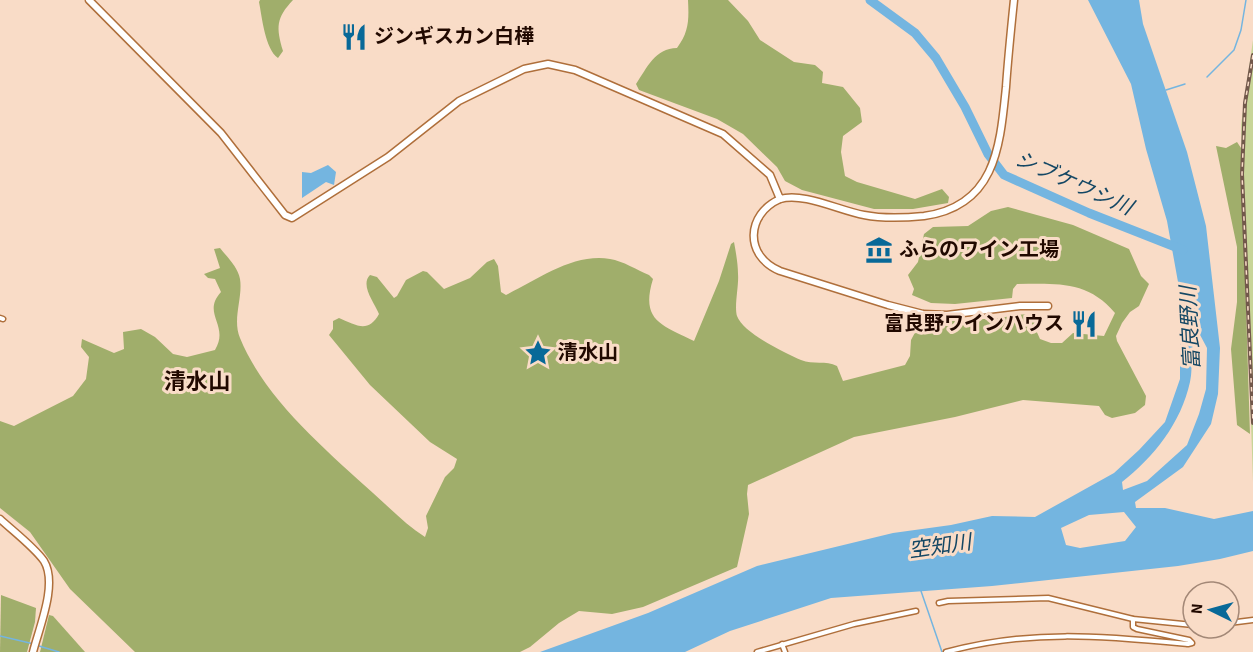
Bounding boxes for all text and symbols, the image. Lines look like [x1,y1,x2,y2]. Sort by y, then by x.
restaurant icon: ジンギスカン白樺 [339,22,369,52]
place label: ジンギスカン白樺 [374,23,534,51]
water label: シブケウシ川 [1010,144,1139,223]
museum icon: ふらのワイン工場 [864,235,894,265]
place label: ふらのワイン工場 [899,236,1059,264]
water label: 富良野川 [1173,283,1207,371]
restaurant icon: 富良野ワインハウス [1069,309,1099,339]
place label: 富良野ワインハウス [884,310,1064,338]
place icon: 清水山 [523,338,553,368]
place label: 清水山 [558,339,618,367]
district label: 清水山 [164,366,230,398]
water label: 空知川 [907,526,975,565]
north arrow [1181,580,1241,640]
text: N [1186,603,1208,615]

